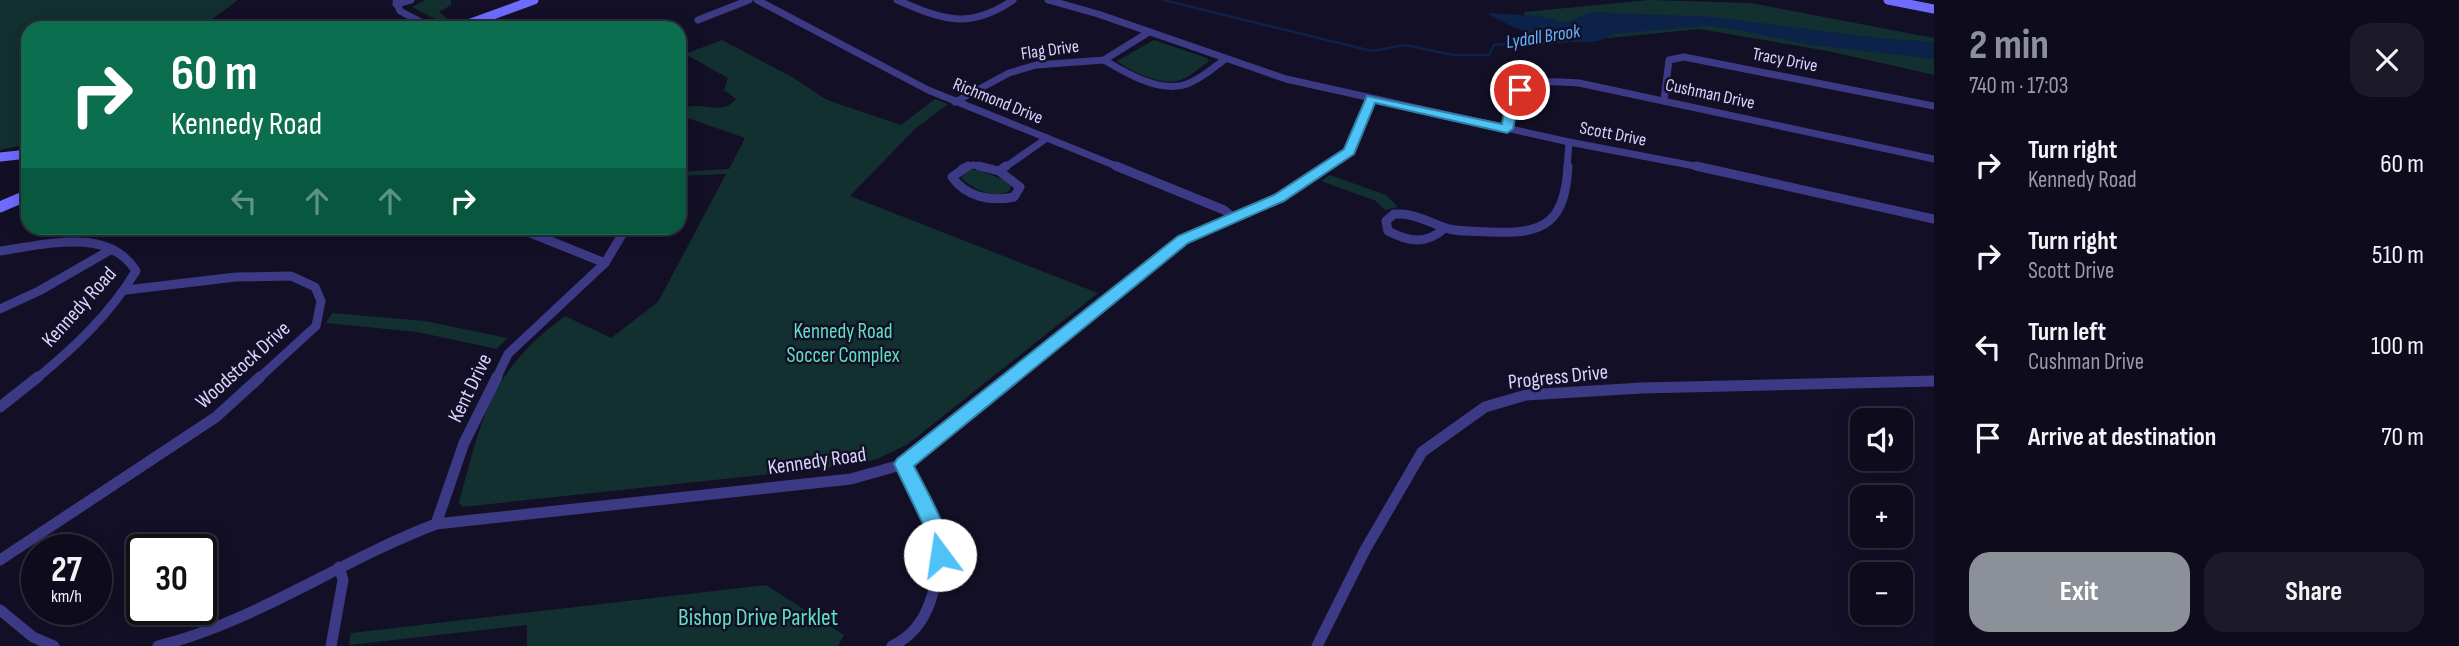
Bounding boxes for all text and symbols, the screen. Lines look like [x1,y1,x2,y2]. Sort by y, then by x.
water label: Lydall Brook [1504,20,1583,54]
text: 2 min [1969,20,2049,71]
button: close [2350,23,2424,97]
street label: Flag Drive [1020,36,1080,64]
street label: Tracy Drive [1751,43,1819,77]
text: 60 m [171,45,258,104]
icon: right [56,49,147,140]
pin [1490,60,1550,120]
icon: arrive [1501,71,1539,109]
text: 740 m · 17:03 [1969,72,2068,100]
street label: Richmond Drive [950,73,1046,129]
street label: Cushman Drive [1663,74,1757,114]
text: Kennedy Road [171,105,322,144]
street label: Scott Drive [1578,117,1648,151]
text: Turn right [2028,135,2117,166]
icon: right [1969,146,2007,184]
text: 60 m [2380,149,2424,180]
text: Kennedy Road [2028,166,2137,194]
icon: left [225,182,263,220]
icon: ahead [298,182,336,220]
icon: ahead [371,182,409,220]
icon: right [444,182,482,220]
text: Turn right [2028,226,2117,257]
icon: right [1969,237,2007,275]
text: 510 m [2372,240,2424,271]
text: Scott Drive [2028,257,2114,285]
street label: Kennedy Road [37,262,121,352]
street label: Woodstock Drive [191,316,295,414]
text: Turn left [2028,317,2106,348]
park label: Kennedy Road Soccer Complex [786,319,900,368]
icon: left [1969,328,2007,366]
text: 100 m [2371,331,2424,362]
text: Cushman Drive [2028,348,2144,376]
street label: Kent Drive [443,350,497,426]
street label: Progress Drive [1507,359,1609,395]
map controls [1850,408,1913,625]
button: sound [1850,408,1913,471]
icon: arrive [1969,419,2007,457]
text: Arrive at destination [2028,422,2216,453]
text: 70 m [2381,422,2424,453]
street label: Kennedy Road [766,442,868,480]
button: + [1850,485,1913,548]
position arrow [903,518,977,592]
speed limit sign: 30 [126,534,217,625]
text: 27 [51,549,82,592]
button: Exit [1969,552,2190,632]
button: Share [2204,552,2424,632]
button: − [1850,562,1913,625]
text: km/h [51,586,82,607]
park label: Bishop Drive Parklet [678,603,838,632]

